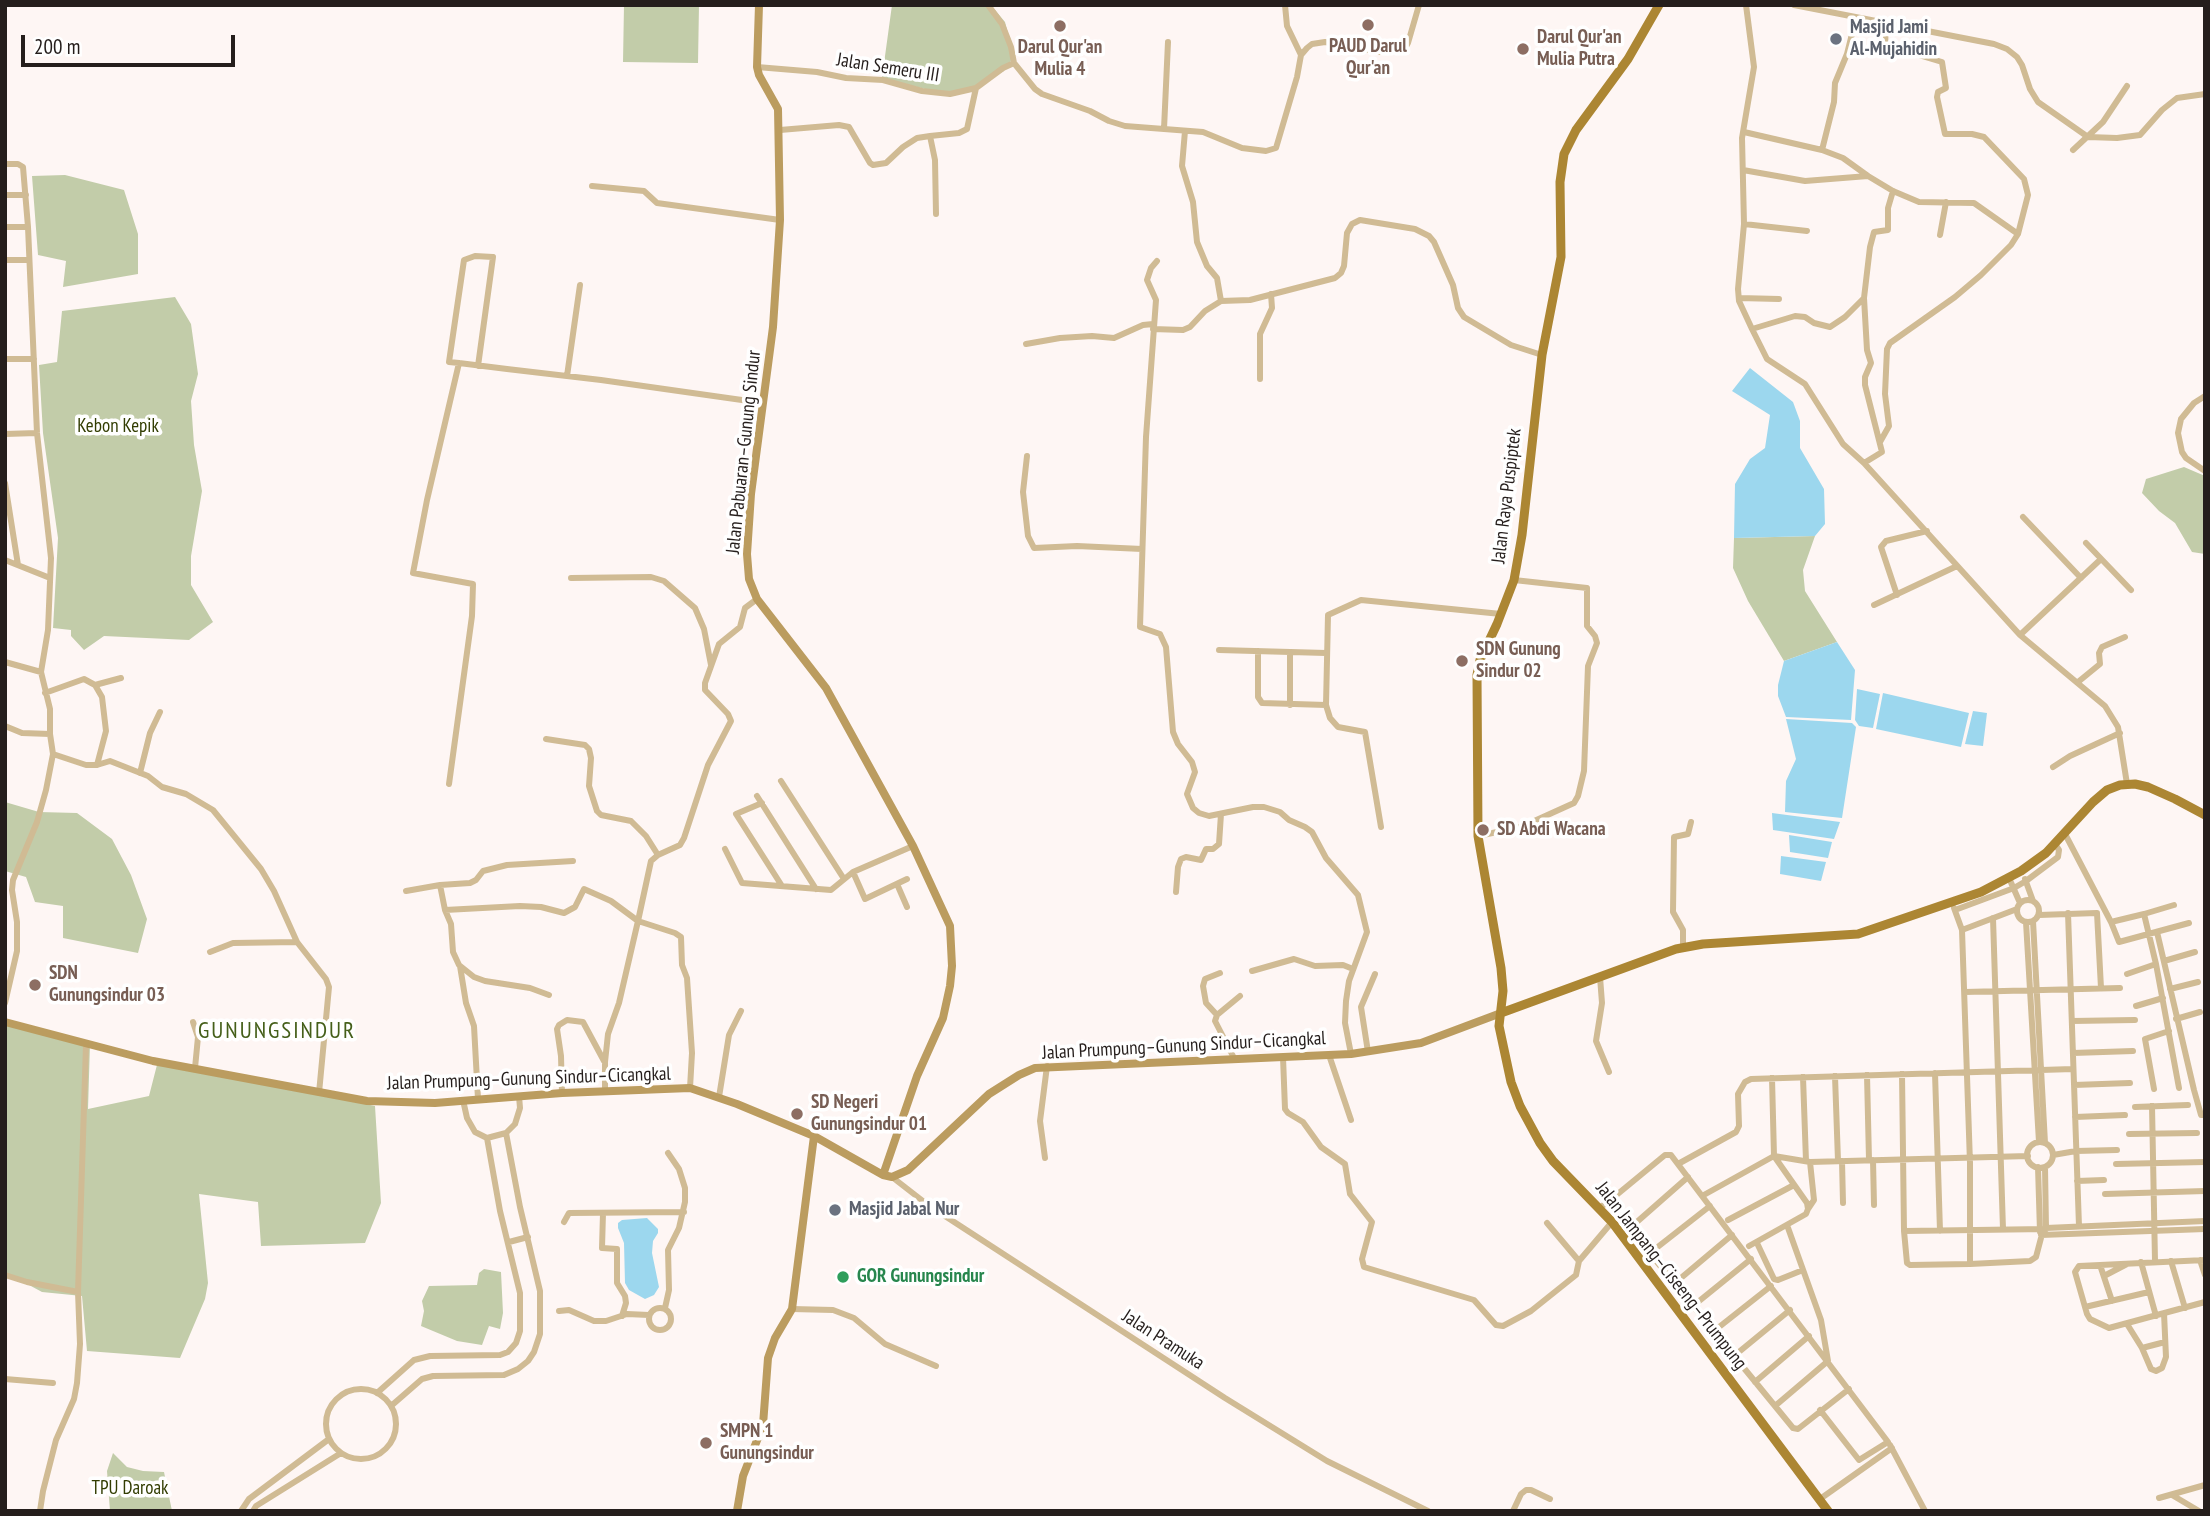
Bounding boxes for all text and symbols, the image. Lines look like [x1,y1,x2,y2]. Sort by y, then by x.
marker: PAUD Darul Qur'an [1360,17,1376,33]
place label: Masjid Jami Al-Mujahidin [1850,17,1937,61]
marker: Darul Qur'an Mulia 4 [1052,18,1068,34]
scale bar [24,21,238,65]
place label: Darul Qur'an Mulia Putra [1537,27,1621,71]
marker: Masjid Jami Al-Mujahidin [1828,31,1844,47]
text: 200 m [34,33,80,60]
place label: PAUD Darul Qur'an [1329,36,1407,80]
place label: Darul Qur'an Mulia 4 [1018,37,1102,81]
marker: Darul Qur'an Mulia Putra [1515,41,1531,57]
street label: Jalan Semeru III [835,49,941,87]
street label: Jalan Pabuaran–Gunung Sindur [722,349,766,555]
park label: Kebon Kepik [77,416,159,438]
street label: Jalan Raya Puspiptek [1487,427,1527,565]
place label: SDN Gunung Sindur 02 [1476,639,1561,683]
marker: SDN Gunung Sindur 02 [1454,653,1470,669]
place label: SD Abdi Wacana [1497,819,1606,841]
marker: SD Abdi Wacana [1475,822,1491,838]
place label: SDN Gunungsindur 03 [49,963,165,1007]
marker: SDN Gunungsindur 03 [27,977,43,993]
district label: GUNUNGSINDUR [199,1017,355,1045]
street label: Jalan Prumpung–Gunung Sindur–Cicangkal [1042,1027,1326,1065]
street label: Jalan Prumpung–Gunung Sindur–Cicangkal [387,1063,671,1095]
place label: SD Negeri Gunungsindur 01 [811,1092,927,1136]
marker: SD Negeri Gunungsindur 01 [789,1106,805,1122]
street label: Jalan Jampang–Ciseeng–Prumpung [1591,1178,1751,1374]
place label: Masjid Jabal Nur [849,1199,959,1221]
marker: Masjid Jabal Nur [827,1202,843,1218]
place label: GOR Gunungsindur [857,1266,984,1288]
marker: GOR Gunungsindur [835,1269,851,1285]
street label: Jalan Pramuka [1118,1305,1208,1375]
place label: SMPN 1 Gunungsindur [720,1421,814,1465]
marker: SMPN 1 Gunungsindur [698,1435,714,1451]
park label: TPU Daroak [92,1478,168,1500]

